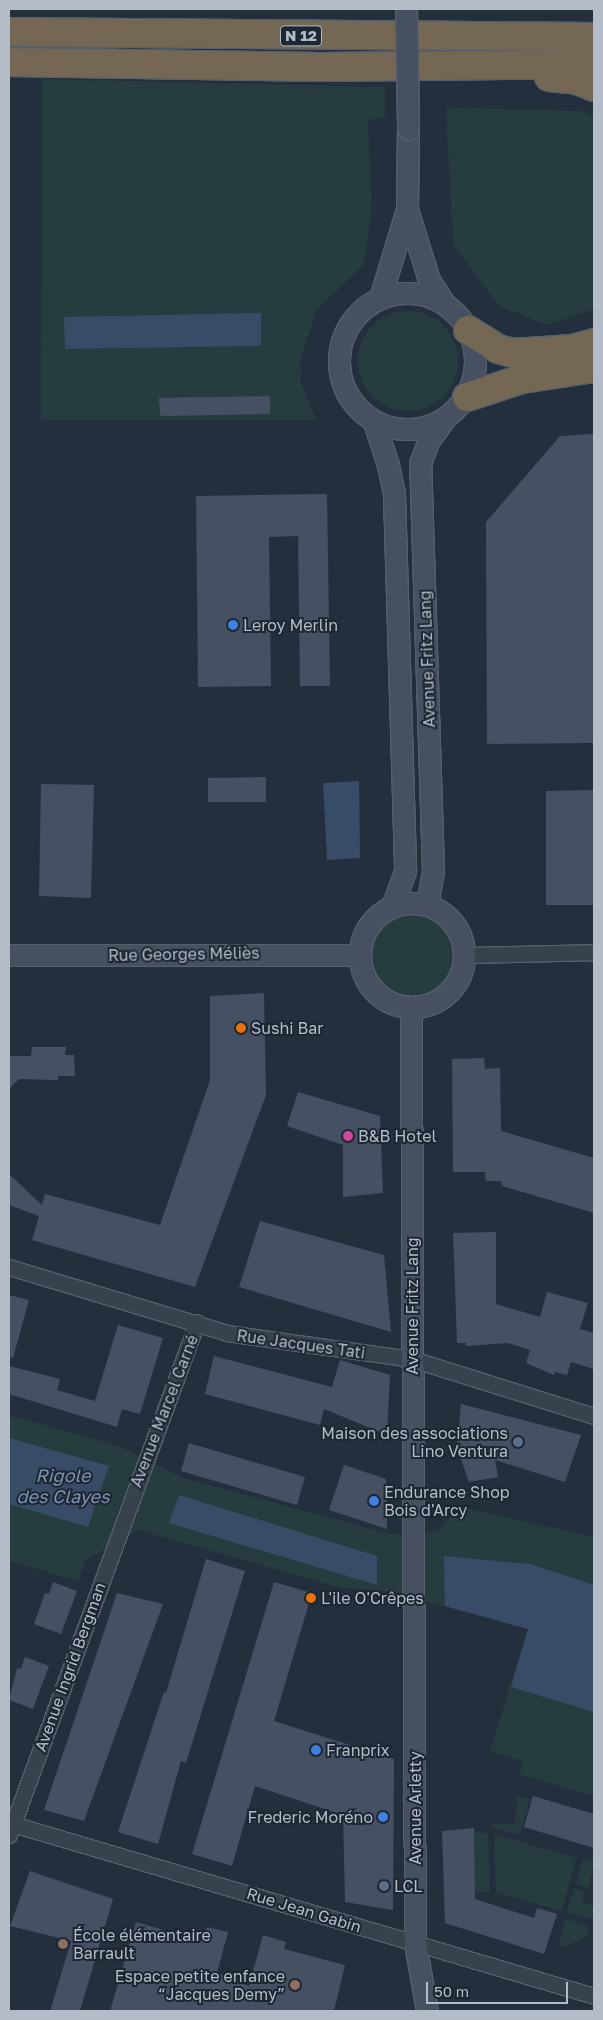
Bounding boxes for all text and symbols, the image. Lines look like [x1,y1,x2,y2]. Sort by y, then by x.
road number: N 12 [280,24,322,48]
street label: Avenue Fritz Lang [415,590,439,728]
place label: Leroy Merlin [243,615,338,635]
marker: Leroy Merlin [227,619,239,631]
street label: Rue Georges Méliès [108,943,260,965]
place label: Sushi Bar [251,1018,324,1038]
marker: Sushi Bar [235,1022,247,1034]
place label: B&B Hotel [358,1126,437,1146]
marker: B&B Hotel [342,1130,354,1142]
street label: Avenue Fritz Lang [402,1237,422,1375]
street label: Rue Jacques Tati [236,1325,366,1363]
street label: Avenue Marcel Carné [126,1332,202,1490]
place label: Maison des associations Lino Ventura [321,1423,508,1461]
marker: Maison des associations Lino Ventura [512,1436,524,1448]
water label: Rigole des Clayes [16,1465,110,1508]
place label: Endurance Shop Bois d'Arcy [384,1482,510,1520]
marker: Endurance Shop Bois d'Arcy [368,1495,380,1507]
street label: Avenue Ingrid Bergman [30,1580,110,1754]
place label: L'ile O'Crêpes [321,1588,424,1608]
marker: L'ile O'Crêpes [305,1592,317,1604]
place label: Franprix [326,1740,390,1760]
marker: Franprix [310,1744,322,1756]
street label: Avenue Arletty [405,1751,425,1865]
place label: Frederic Moréno [248,1807,373,1827]
marker: Frederic Moréno [377,1811,389,1823]
place label: LCL [394,1876,422,1896]
marker: LCL [378,1880,390,1892]
street label: Rue Jean Gabin [244,1883,364,1937]
place label: École élémentaire Barrault [73,1925,211,1963]
marker: École élémentaire Barrault [57,1938,69,1950]
place label: Espace petite enfance “Jacques Demy” [115,1966,285,2004]
scale bar [428,1972,570,2004]
marker: Espace petite enfance “Jacques Demy” [289,1979,301,1991]
text: 50 m [434,1982,469,2000]

